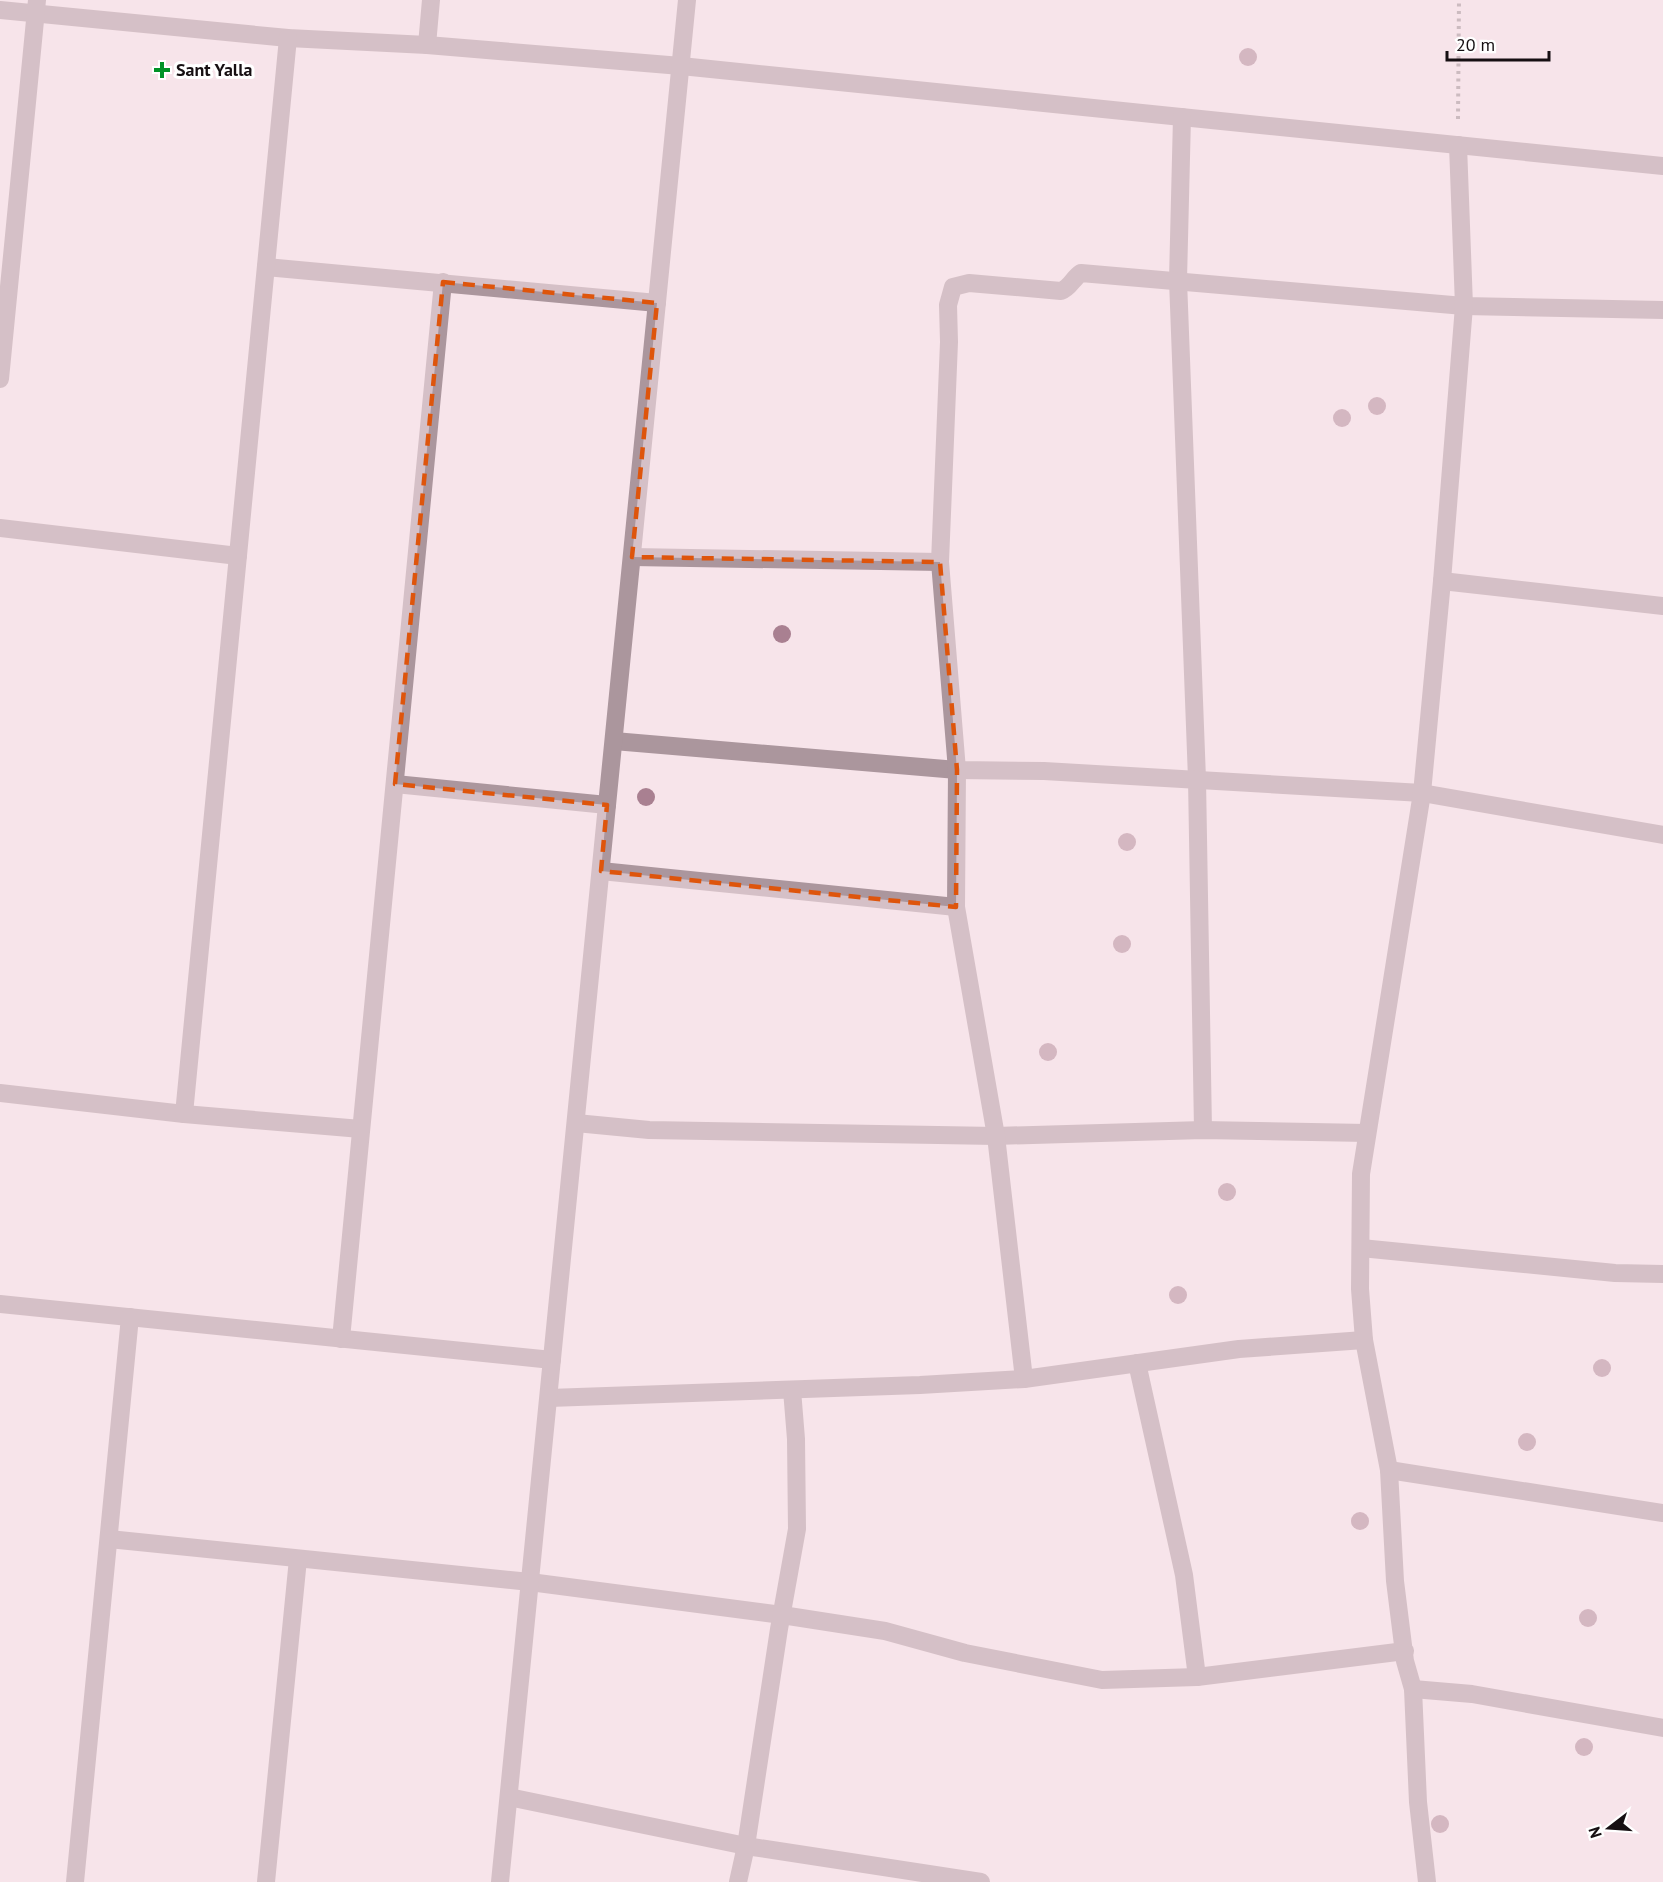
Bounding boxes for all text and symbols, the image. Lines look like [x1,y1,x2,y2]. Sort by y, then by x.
scale bar [1447,24,1549,62]
text: 20 m [1456,33,1495,56]
place label: Sant Yalla [176,58,252,81]
marker: Sant Yalla [153,61,171,79]
north arrow [1579,1798,1639,1858]
text: N [1584,1824,1606,1840]

